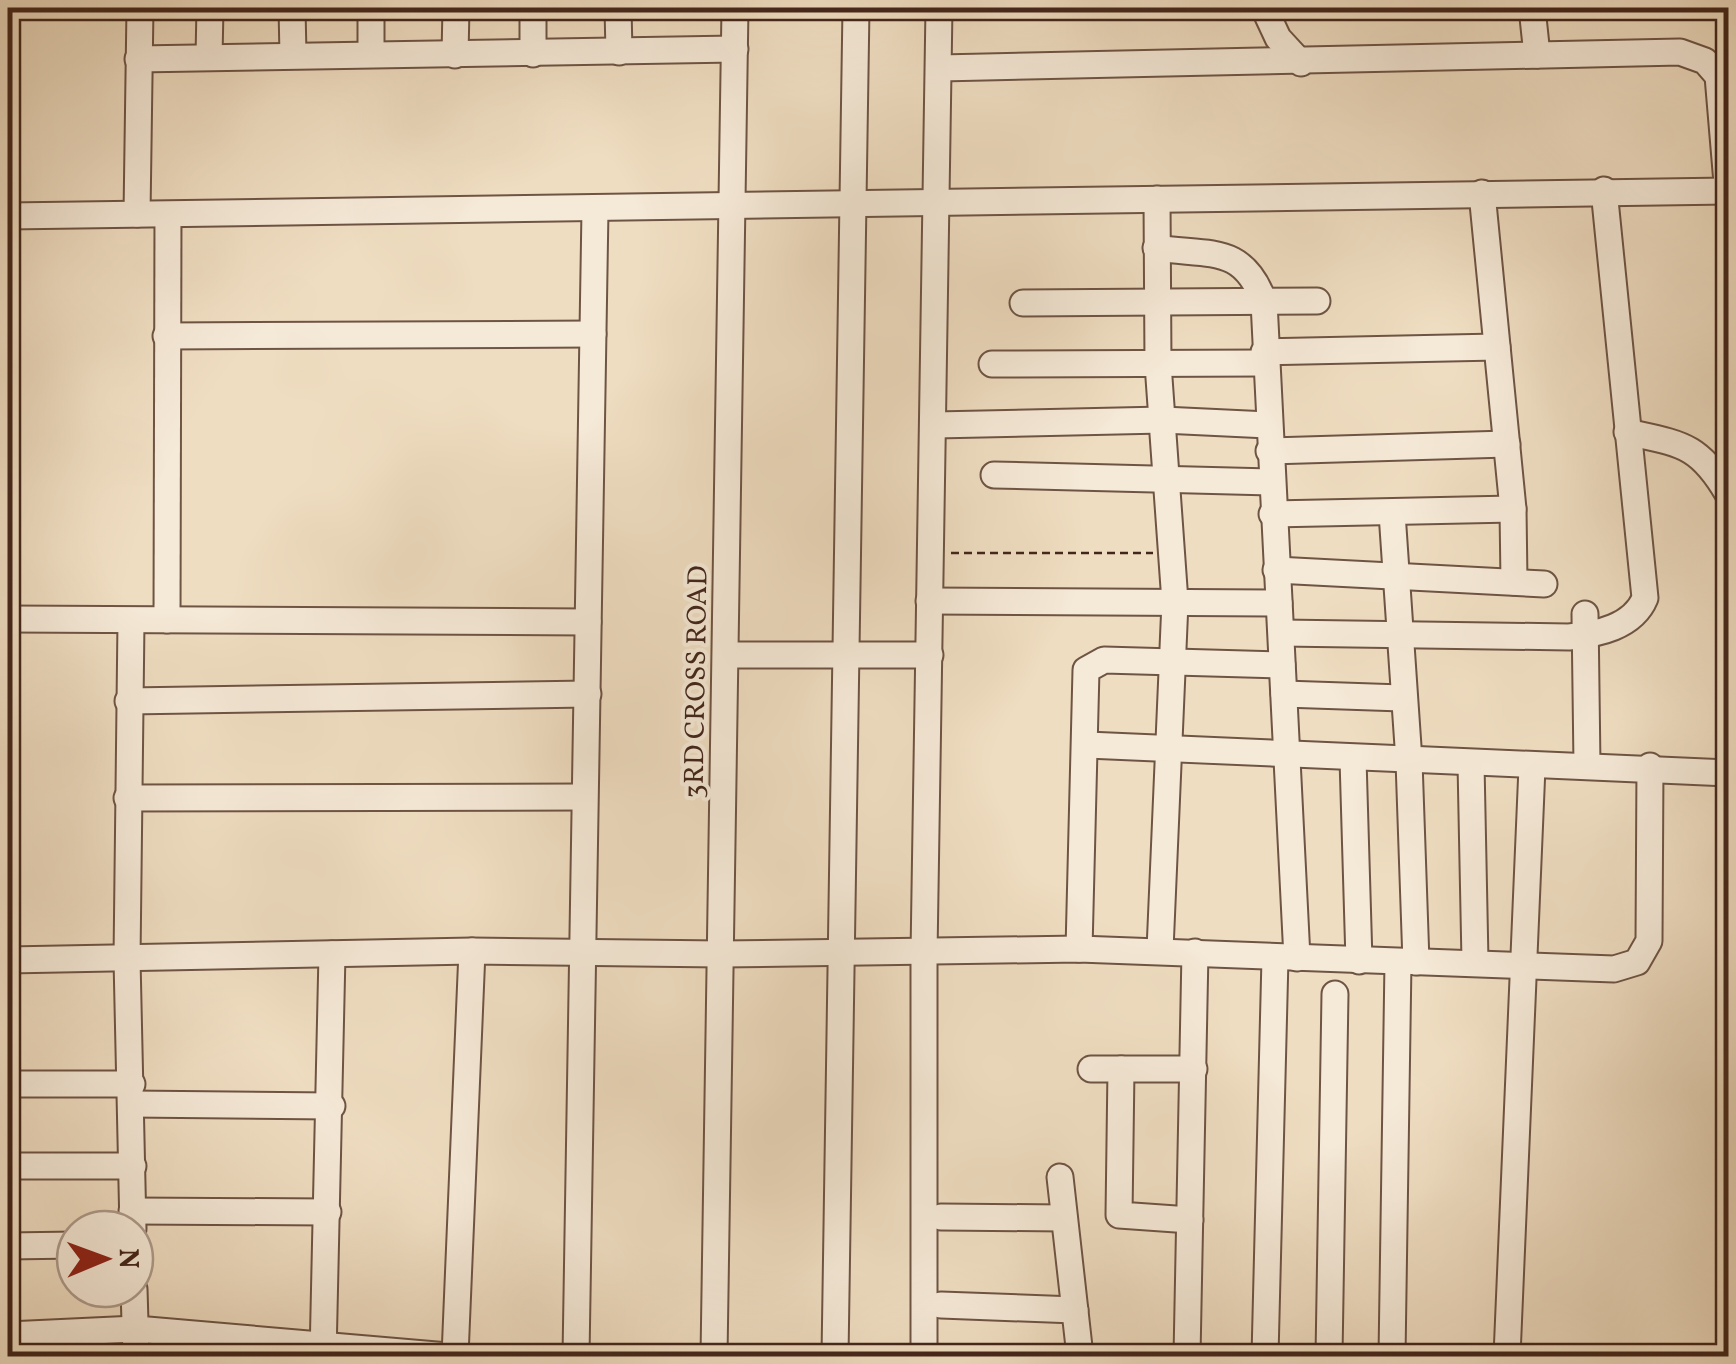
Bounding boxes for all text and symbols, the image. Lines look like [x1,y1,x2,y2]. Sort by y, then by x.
street label: 3RD CROSS ROAD [675,565,719,799]
north arrow [55,1209,155,1309]
text: N [108,1248,147,1269]

